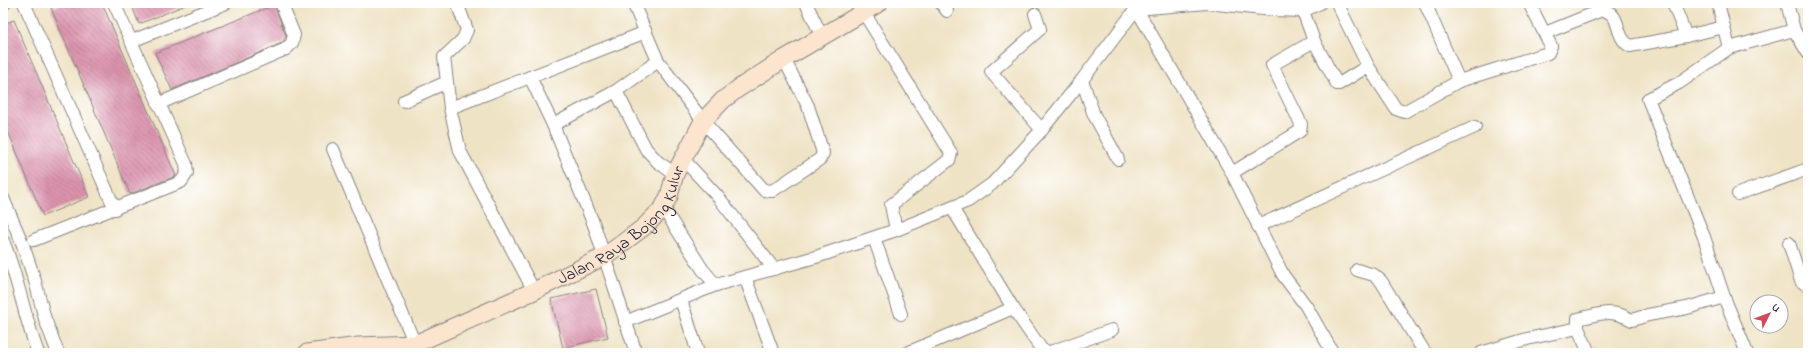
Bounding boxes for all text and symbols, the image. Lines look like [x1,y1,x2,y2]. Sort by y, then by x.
street label: Jalan Raya Bojong Kulur [554,161,692,292]
north arrow [1749,294,1789,334]
text: U [1767,300,1784,316]

